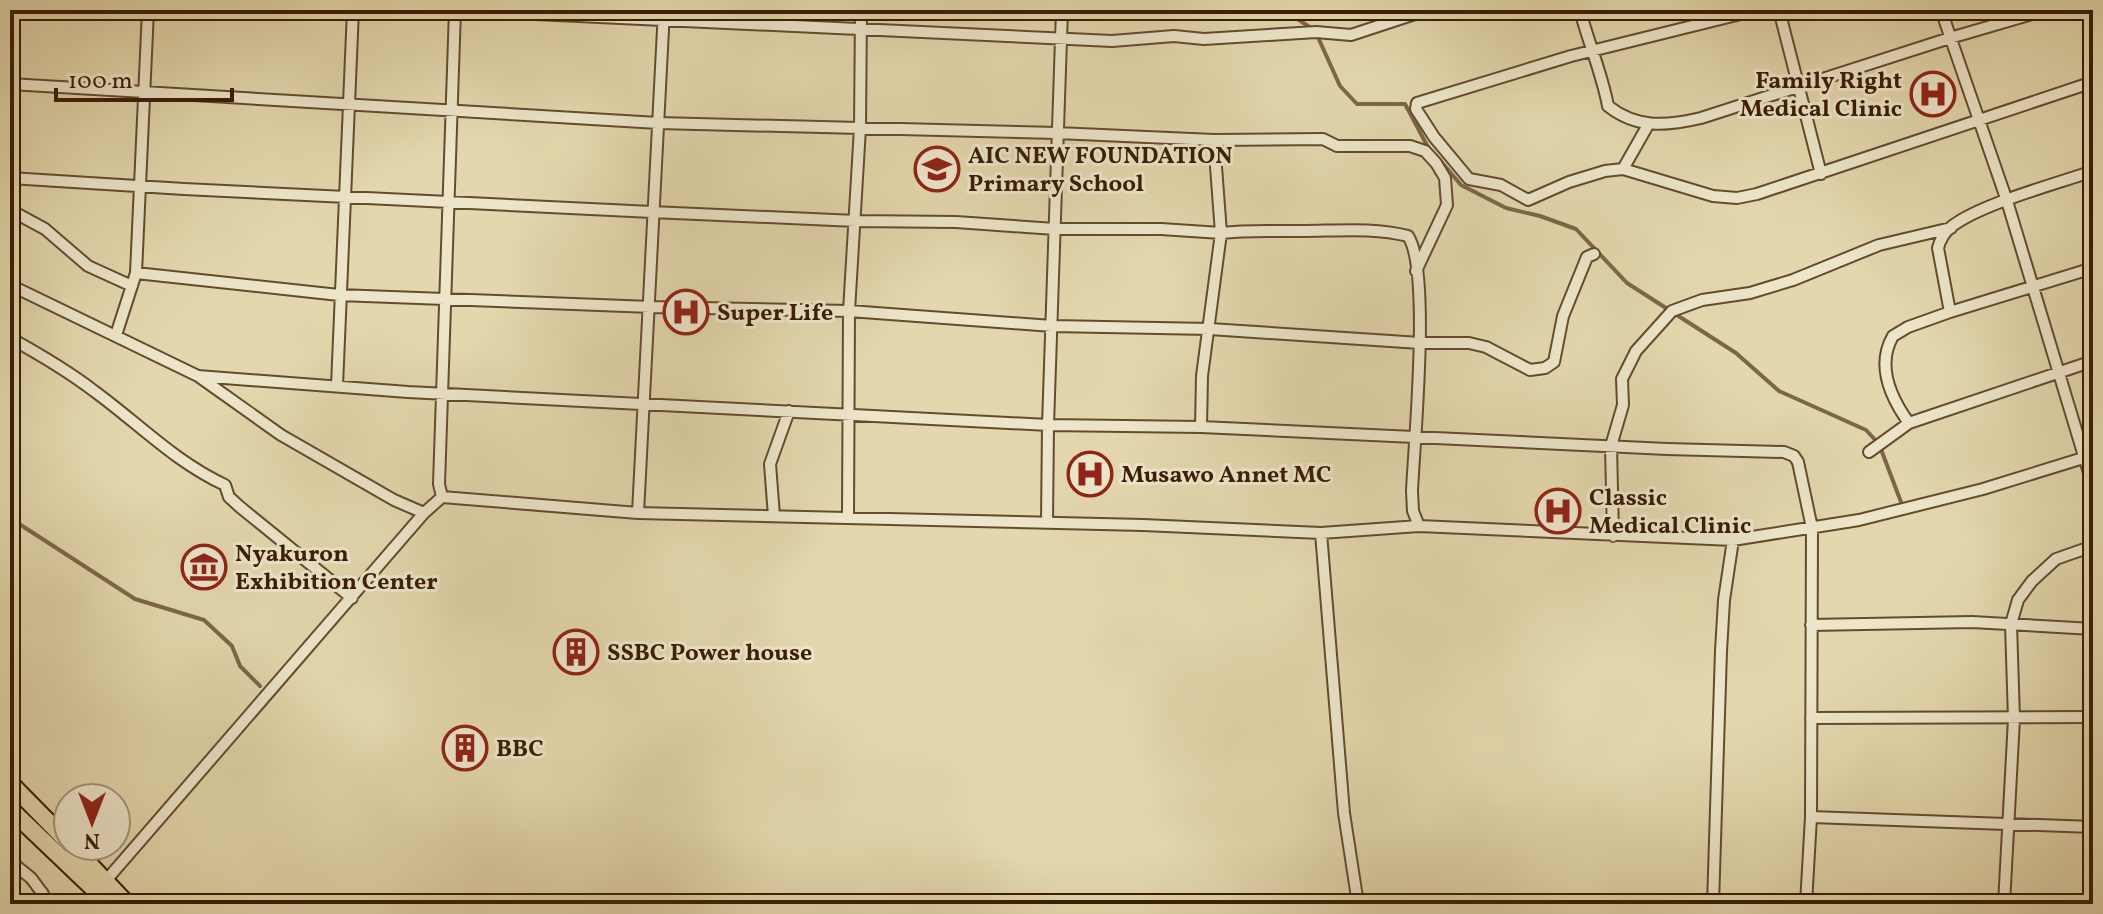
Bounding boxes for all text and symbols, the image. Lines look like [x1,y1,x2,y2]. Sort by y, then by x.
scale bar [56,52,232,102]
text: 100 m [68,65,133,99]
place label: Family Right Medical Clinic [1740,65,1902,127]
hospital icon: Family Right Medical Clinic [1909,70,1957,118]
place label: AIC NEW FOUNDATION Primary School [968,140,1233,202]
school or university icon: AIC NEW FOUNDATION Primary School [913,145,961,193]
hospital icon: Super Life [662,288,710,336]
place label: Super Life [717,297,833,331]
hospital icon: Musawo Annet MC [1066,450,1114,498]
place label: Musawo Annet MC [1121,459,1332,493]
place label: Classic Medical Clinic [1589,482,1751,544]
hospital icon: Classic Medical Clinic [1534,487,1582,535]
place label: Nyakuron Exhibition Center [235,538,438,600]
museum icon: Nyakuron Exhibition Center [180,543,228,591]
building icon: SSBC Power house [552,628,600,676]
place label: SSBC Power house [607,637,812,671]
building icon: BBC [441,724,489,772]
place label: BBC [496,733,544,767]
north arrow [52,782,132,862]
text: N [84,824,100,855]

